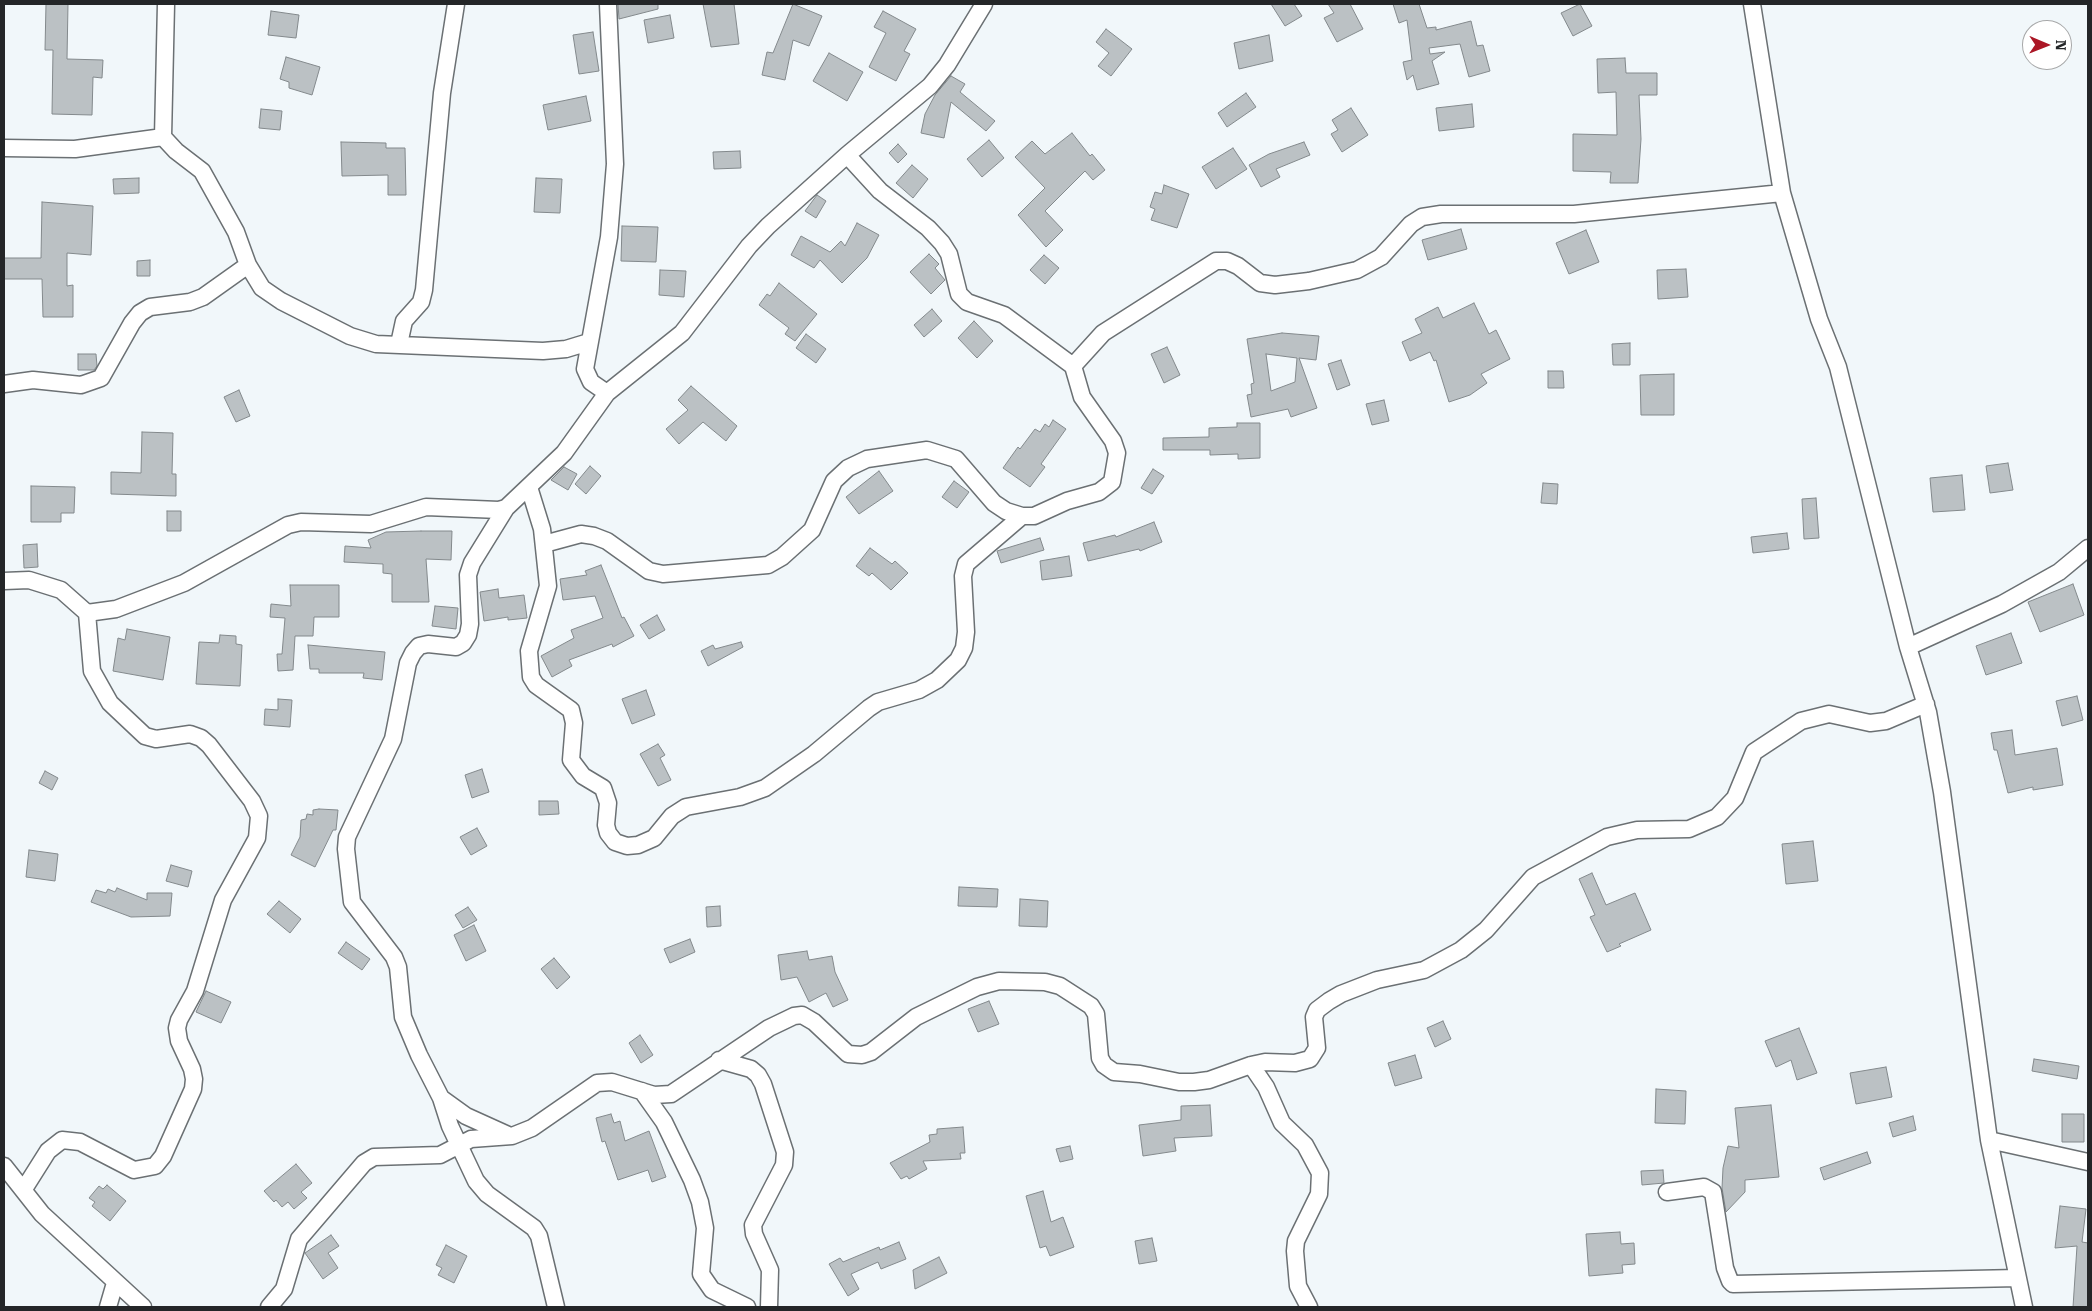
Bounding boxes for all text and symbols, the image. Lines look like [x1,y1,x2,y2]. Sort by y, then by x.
north arrow [2022,20,2072,70]
text: N [2053,40,2069,51]

